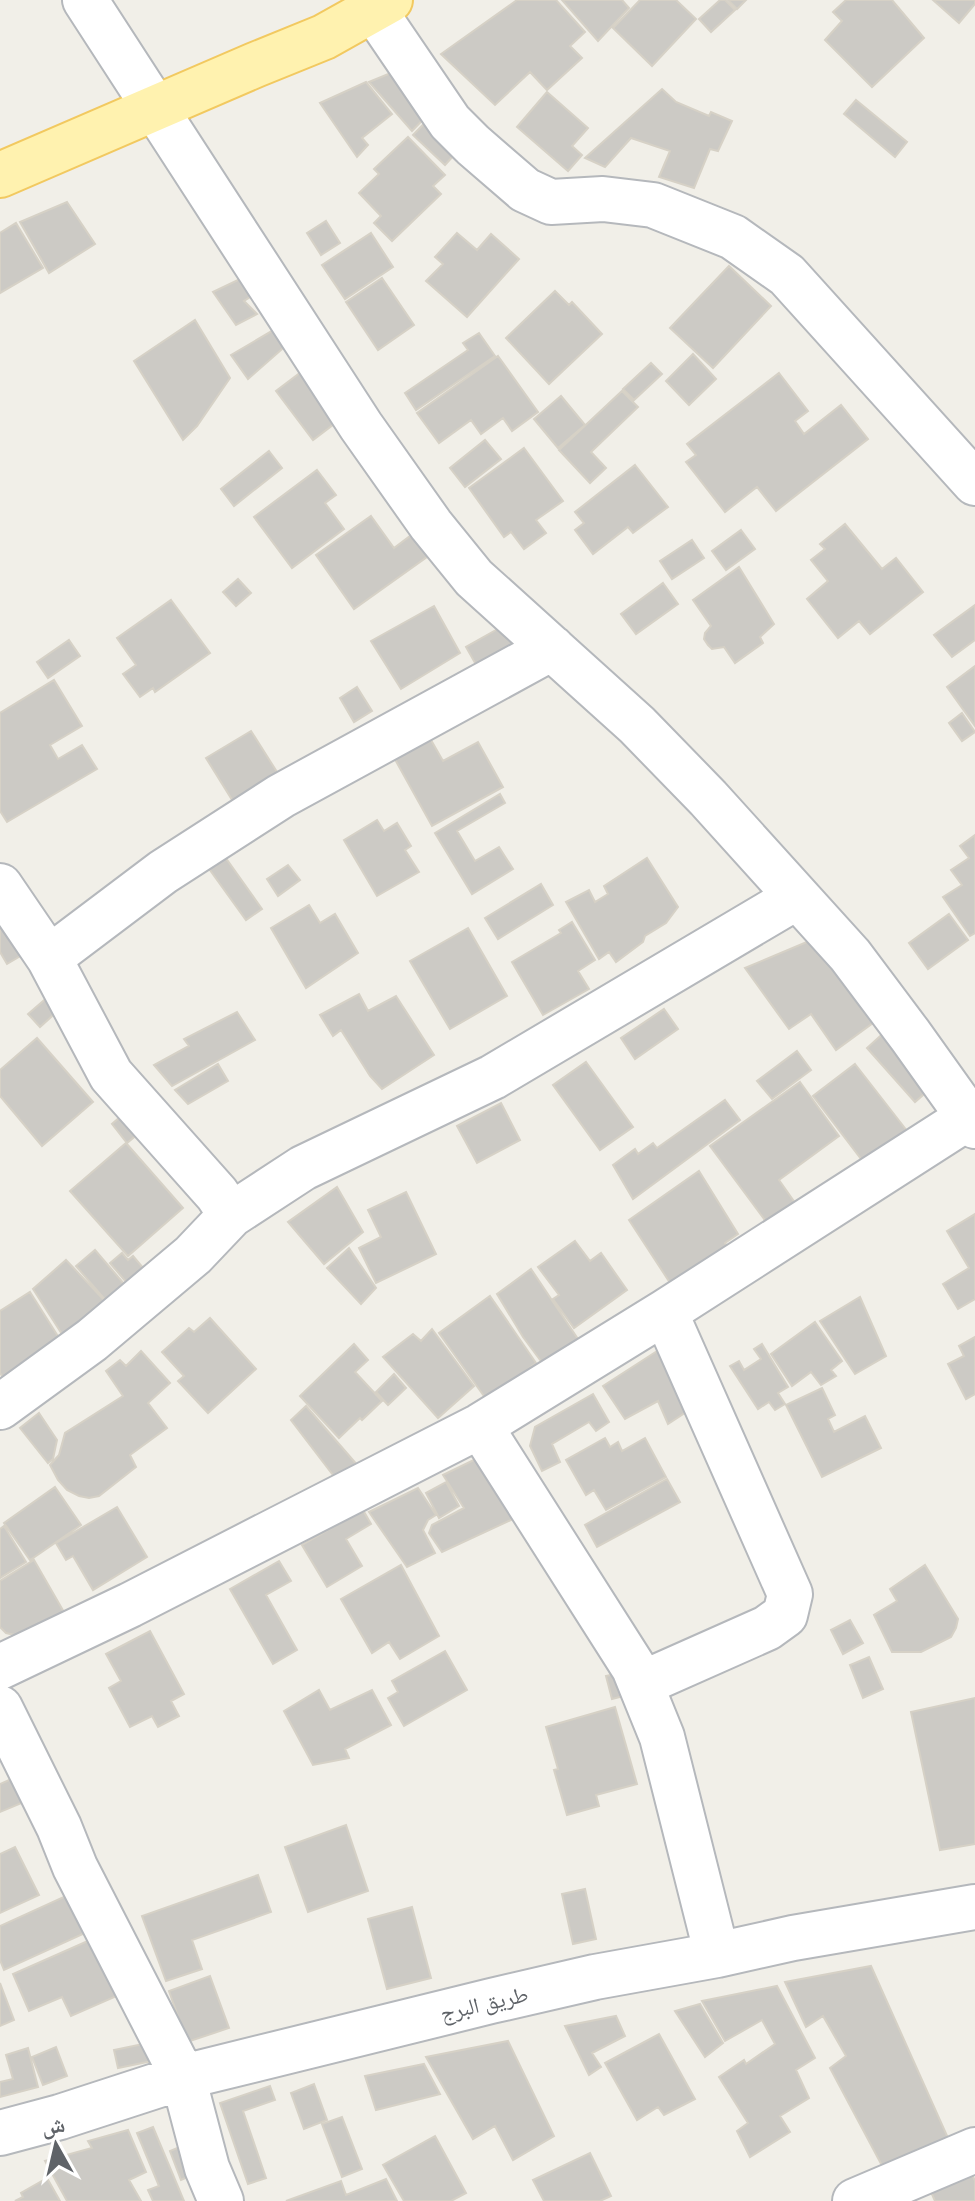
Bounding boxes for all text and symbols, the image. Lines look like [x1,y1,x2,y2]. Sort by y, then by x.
street label: طريق البرج [437,1980,531,2027]
north arrow [16,2105,96,2185]
text: ش [40,2111,67,2141]

